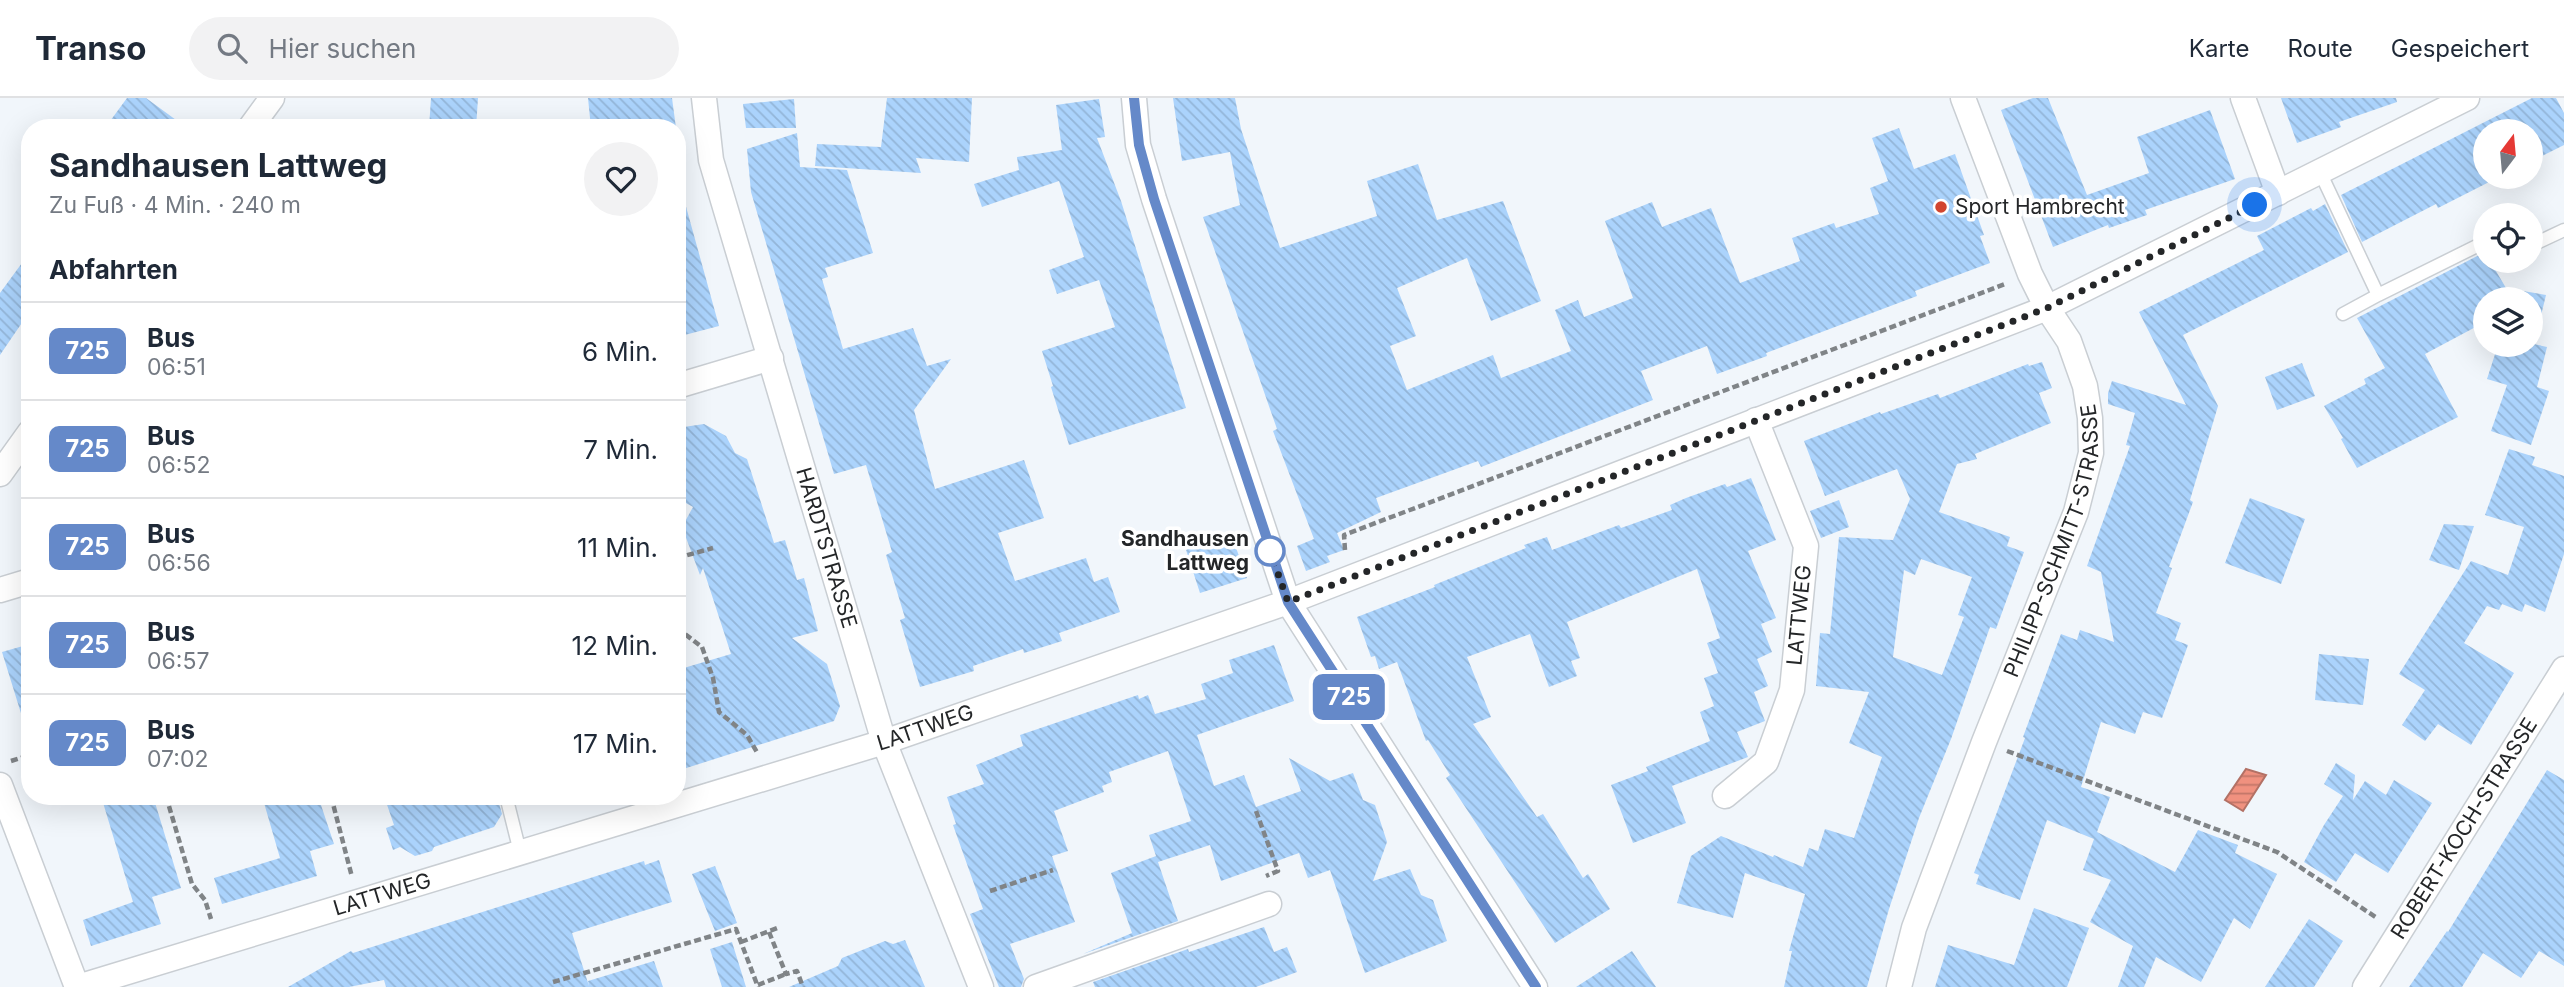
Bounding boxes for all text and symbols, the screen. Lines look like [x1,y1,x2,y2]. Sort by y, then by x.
search box [189,17,679,80]
text: Transo [35,28,147,68]
icon: search [213,29,251,67]
text: Hier suchen [269,33,416,64]
text: Karte [2189,34,2249,63]
text: Route [2287,34,2353,63]
text: Gespeichert [2391,34,2529,63]
north arrow [2473,119,2543,189]
map controls [2473,119,2543,357]
button: heart [584,142,658,216]
text: Sandhausen Lattweg [49,145,387,185]
your location [2237,187,2272,222]
text: Zu Fuß · 4 Min. · 240 m [49,191,301,219]
place label: Sport Hambrecht [1955,194,2125,219]
marker: Sport Hambrecht [1933,199,1949,215]
button: locate [2473,203,2543,273]
text: Abfahrten [49,254,178,285]
button: layers [2473,287,2543,357]
text: Bus [147,322,195,353]
text: 725 [65,336,110,365]
text: 6 Min. [582,336,658,367]
text: 06:51 [147,353,206,381]
street label: PHILIPP-SCHMITT-STRASSE [1998,402,2103,681]
text: Bus [147,420,195,451]
text: 725 [65,434,110,463]
text: 7 Min. [583,434,658,465]
text: 06:52 [147,451,210,479]
street label: HARDTSTRASSE [791,464,862,631]
text: Bus [147,518,195,549]
place label: Sandhausen Lattweg [1121,526,1249,575]
text: 725 [65,532,110,561]
text: 11 Min. [577,532,658,563]
marker: Sandhausen Lattweg [1255,536,1285,566]
text: 06:56 [147,549,211,577]
street label: LATTWEG [1781,564,1816,666]
text: Bus [147,616,195,647]
text: 725 [65,630,110,659]
text: 12 Min. [572,630,658,661]
text: 06:57 [147,647,209,675]
line badge: 725 [1309,674,1389,720]
text: 725 [1327,682,1371,711]
street label: LATTWEG [874,699,977,755]
street label: ROBERT-KOCH-STRASSE [2385,713,2542,943]
text: Bus [147,714,195,745]
text: 725 [65,728,110,757]
text: 17 Min. [573,728,658,759]
text: 07:02 [147,745,208,773]
street label: LATTWEG [330,867,434,921]

